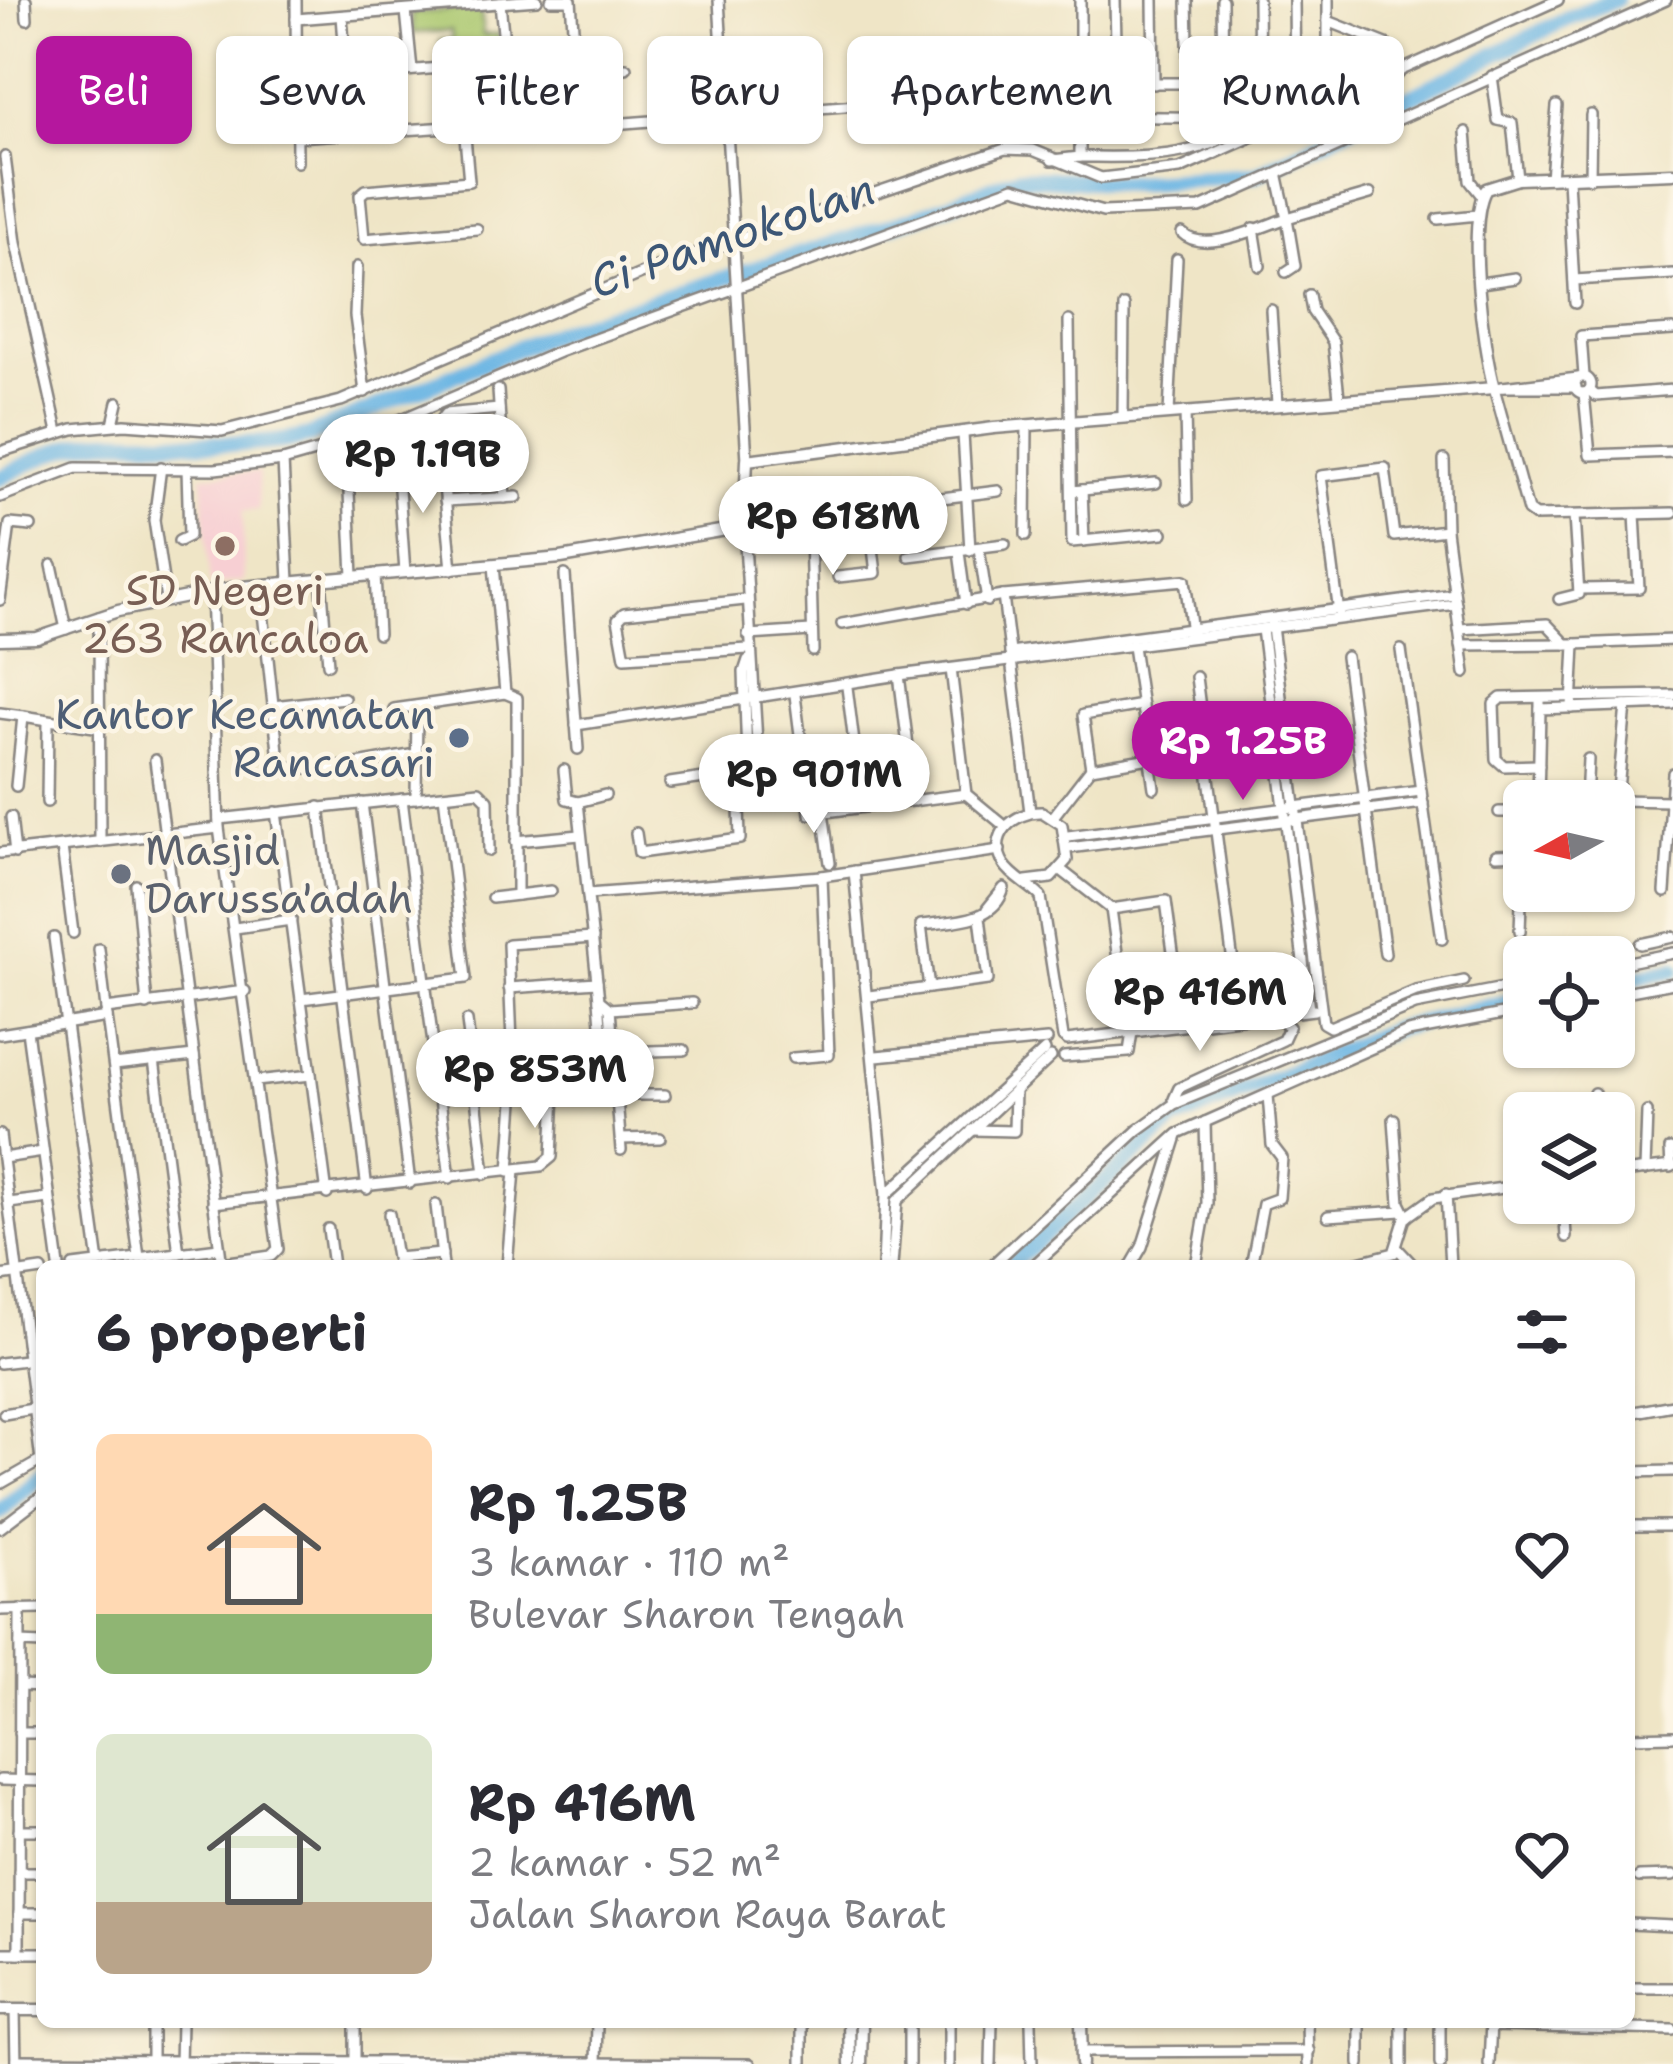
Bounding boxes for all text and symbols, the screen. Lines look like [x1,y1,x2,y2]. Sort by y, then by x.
chip: Beli [36,36,192,144]
chip: Sewa [216,36,408,144]
chip: Filter [432,36,623,144]
chip: Baru [647,36,823,144]
chip: Apartemen [847,36,1155,144]
chip: Rumah [1179,36,1404,144]
water label: Ci Pamokolan [581,158,883,312]
pin: Rp 1.19B [299,414,547,516]
text: Rp 1.19B [344,427,502,479]
pin: Rp 618M [722,476,944,578]
text: Rp 618M [746,489,920,541]
marker: SD Negeri 263 Rancaloa [212,533,238,559]
place label: SD Negeri 263 Rancaloa [81,562,369,666]
place label: Kantor Kecamatan Rancasari [55,686,435,790]
pin: Rp 1.25B [1119,701,1367,803]
text: Rp 1.25B [1159,714,1327,766]
marker: Kantor Kecamatan Rancasari [446,725,472,751]
pin: Rp 901M [703,734,925,836]
text: Rp 901M [726,747,902,799]
north arrow [1503,780,1635,912]
map controls [1503,780,1635,1224]
place label: Masjid Darussa'adah [145,822,413,926]
marker: Masjid Darussa'adah [108,861,134,887]
button: locate [1503,936,1635,1068]
pin: Rp 416M [1089,952,1311,1054]
text: Rp 416M [1113,965,1287,1017]
pin: Rp 853M [424,1029,646,1131]
text: Rp 853M [443,1042,627,1094]
button: layers [1503,1092,1635,1224]
text: 6 properti [96,1298,367,1366]
icon: filters [1509,1299,1575,1365]
text: Rp 1.25B [468,1468,688,1536]
icon: home [192,1482,336,1626]
icon: heart [1509,1521,1575,1587]
text: 3 kamar · 110 m² [468,1536,790,1588]
text: Bulevar Sharon Tengah [468,1588,905,1640]
text: Rp 416M [468,1768,696,1836]
icon: home [192,1782,336,1926]
icon: heart [1509,1821,1575,1887]
text: 2 kamar · 52 m² [468,1836,781,1888]
text: Jalan Sharon Raya Barat [468,1888,947,1940]

